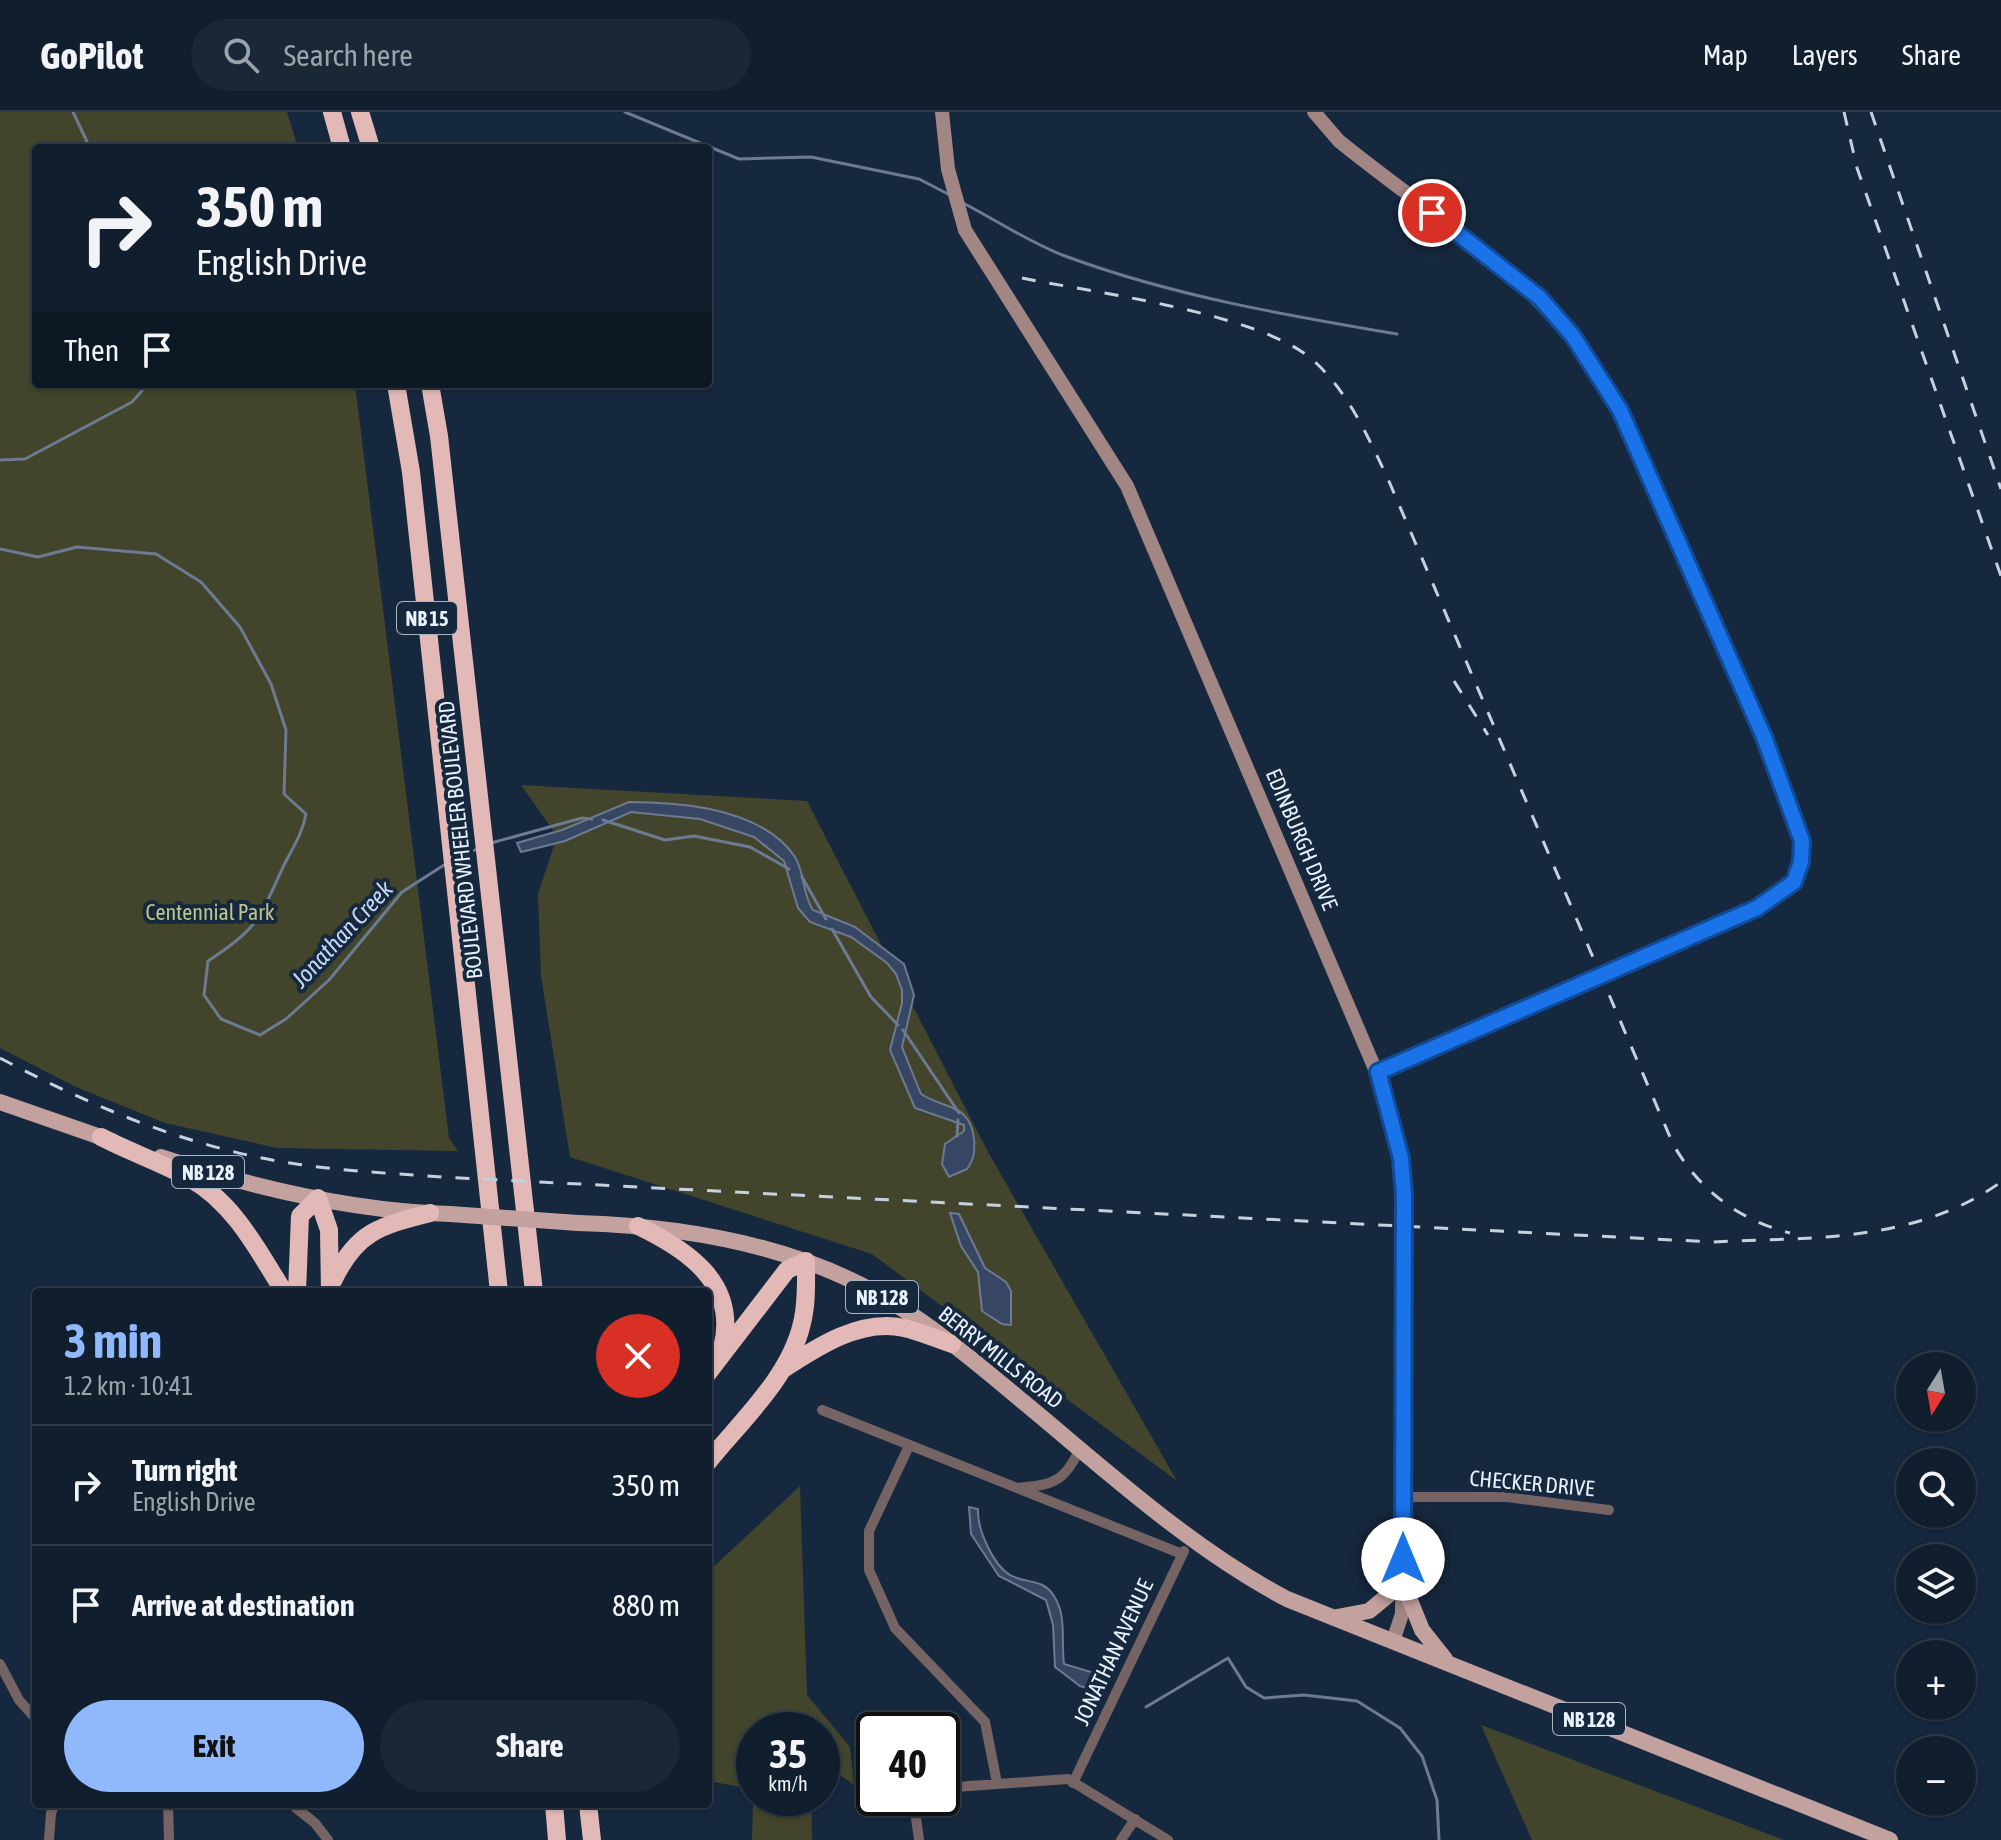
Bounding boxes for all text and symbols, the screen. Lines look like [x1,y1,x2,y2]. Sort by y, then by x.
search box [191,19,751,91]
icon: search [219,33,263,77]
text: GoPilot [40,34,143,77]
text: Search here [283,38,413,72]
text: Map [1703,39,1748,71]
text: Layers [1792,39,1858,71]
text: Share [1902,39,1961,71]
text: 350 m [196,175,323,239]
icon: right [64,176,168,280]
pin [1398,179,1466,247]
icon: arrive [1410,191,1454,235]
text: English Drive [196,241,367,283]
icon: arrive [135,328,179,372]
text: Then [64,333,119,367]
road number: NB 15 [397,602,457,634]
street label: BOULEVARD WHEELER BOULEVARD [432,700,488,980]
street label: EDINBURGH DRIVE [1261,764,1344,914]
water label: Jonathan Creek [285,875,398,993]
park label: Centennial Park [146,899,275,925]
road number: NB 128 [172,1156,244,1188]
road number: NB 128 [846,1281,918,1313]
street label: BERRY MILLS ROAD [934,1300,1068,1414]
text: 3 min [64,1313,162,1368]
button: close [596,1314,680,1398]
north arrow [1896,1352,1976,1432]
map controls [1896,1352,1976,1816]
text: 1.2 km · 10:41 [64,1371,194,1401]
button: search [1896,1448,1976,1528]
text: Turn right [132,1453,238,1487]
icon: right [64,1463,108,1507]
street label: CHECKER DRIVE [1469,1465,1596,1501]
text: 350 m [612,1468,680,1502]
text: English Drive [132,1487,256,1517]
position arrow [1361,1517,1445,1601]
button: layers [1896,1544,1976,1624]
street label: JONATHAN AVENUE [1068,1574,1158,1729]
icon: arrive [64,1583,108,1627]
text: Arrive at destination [132,1588,354,1622]
text: 880 m [612,1588,680,1622]
button: + [1896,1640,1976,1720]
button: Exit [64,1700,364,1792]
button: Share [380,1700,680,1792]
road number: NB 128 [1553,1703,1625,1735]
speed limit sign: 40 [856,1712,960,1816]
text: 35 [769,1731,807,1776]
button: − [1896,1736,1976,1816]
text: km/h [768,1772,808,1795]

